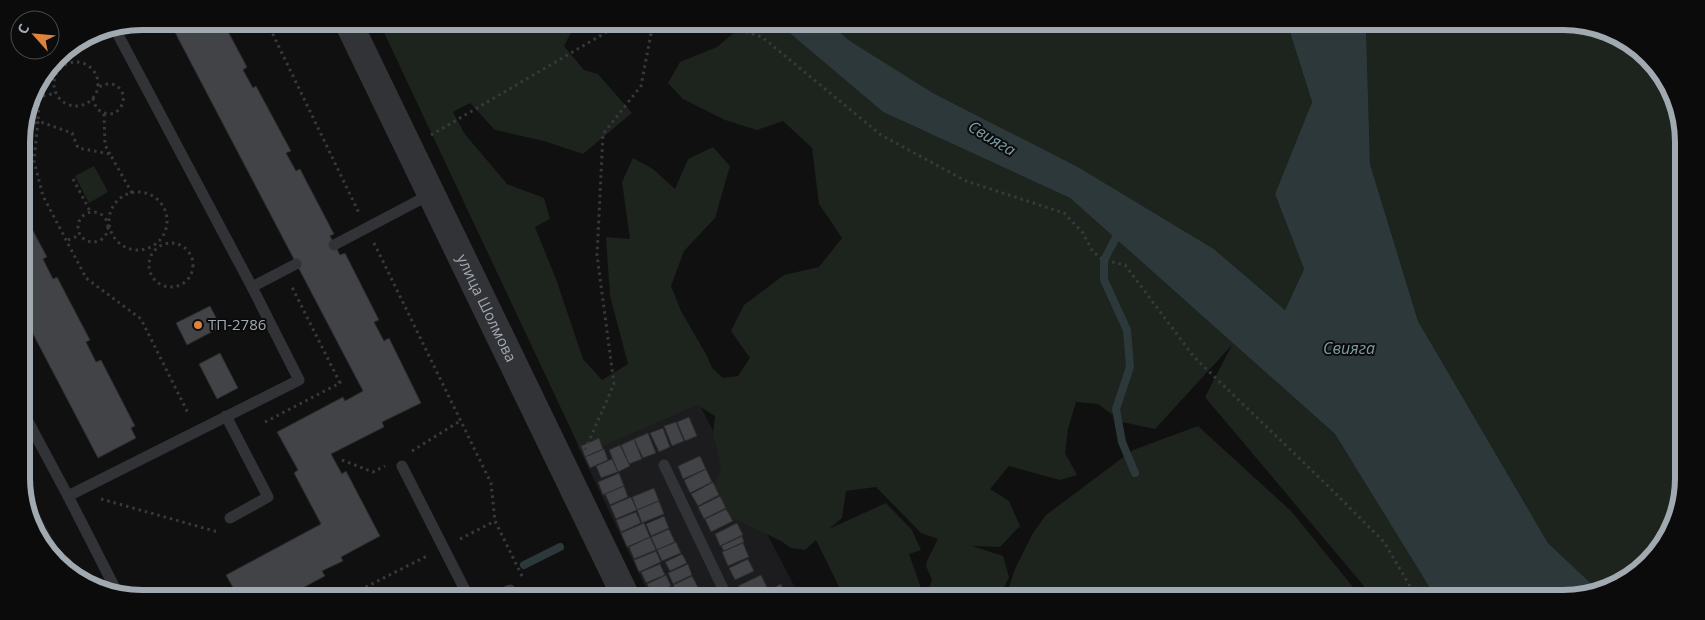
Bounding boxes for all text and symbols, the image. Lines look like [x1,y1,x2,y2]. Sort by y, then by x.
north arrow [10,10,60,60]
text: С [12,21,33,37]
water label: Свияга [964,115,1020,161]
street label: улица Шолмова [453,251,522,365]
place label: ТП-2786 [208,314,266,334]
marker: ТП-2786 [192,319,204,331]
water label: Свияга [1323,337,1375,359]

